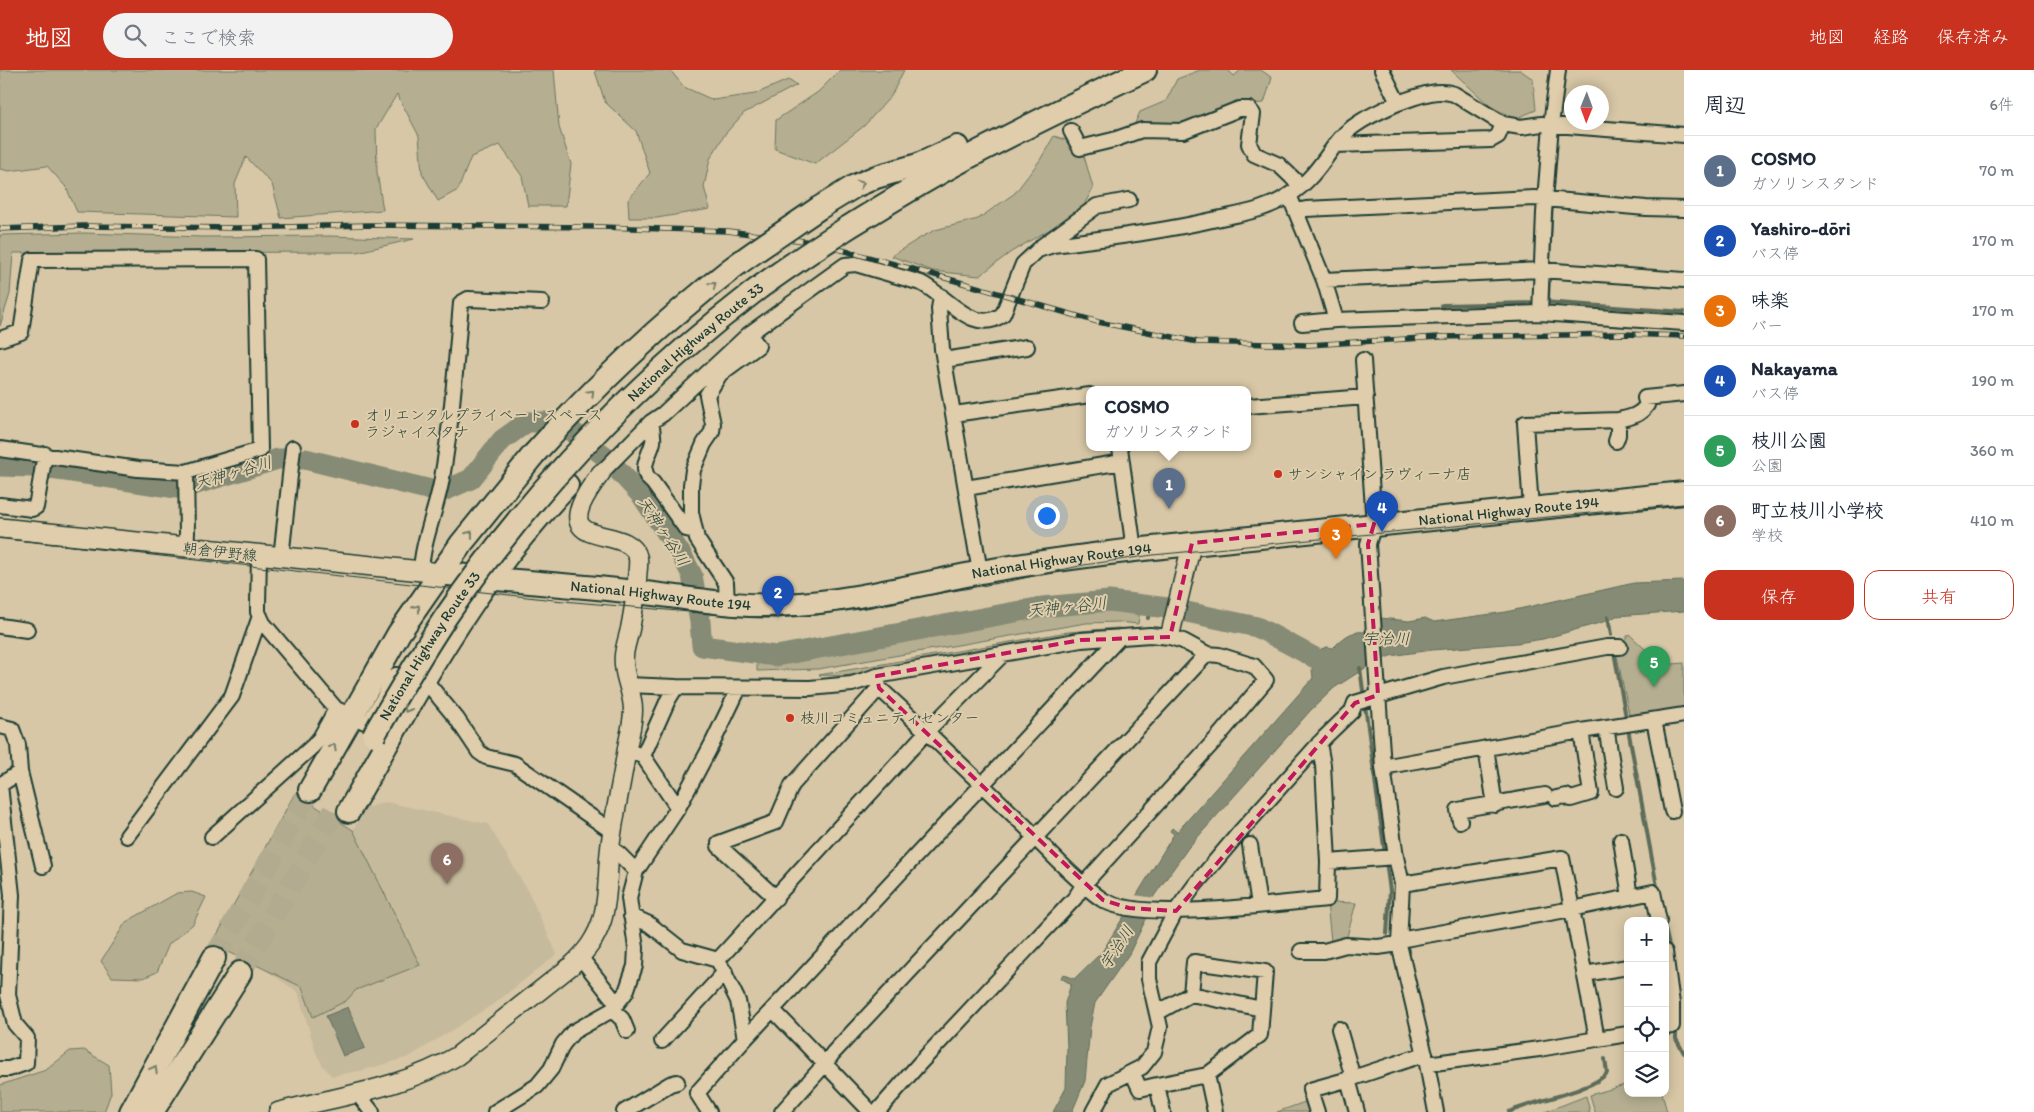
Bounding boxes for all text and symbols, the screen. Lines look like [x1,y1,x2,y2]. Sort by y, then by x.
search box [103,13,453,58]
icon: search [121,21,149,49]
text: 地図 [25,23,73,52]
text: ここで検索 [161,26,256,49]
text: 地図 [1809,26,1845,48]
text: 経路 [1873,26,1909,48]
text: 保存済み [1937,26,2009,48]
north arrow [1564,85,1609,130]
text: 周辺 [1704,92,1746,117]
text: 6件 [1990,95,2014,114]
text: COSMO [1751,147,1816,170]
text: 1 [1716,161,1724,180]
text: 70 m [1979,161,2014,180]
text: ガソリンスタンド [1751,174,1879,193]
one-way arrow [856,179,865,190]
text: Yashiro-dōri [1751,217,1851,240]
text: 2 [1716,231,1724,250]
text: 170 m [1972,231,2014,250]
text: バス停 [1751,244,1799,263]
street label: National Highway Route 33 [624,279,767,405]
one-way arrow [707,281,716,290]
text: 味楽 [1751,289,1789,312]
text: 3 [1716,301,1724,320]
text: 170 m [1972,301,2014,320]
text: バー [1751,316,1783,335]
text: Nakayama [1751,357,1838,380]
text: 4 [1715,371,1725,390]
text: 190 m [1971,371,2014,390]
text: バス停 [1751,384,1799,403]
popup [1086,386,1251,451]
one-way arrow [585,389,594,398]
text: COSMO [1104,395,1170,418]
place label: オリエンタルプライベートスペース ラジャイスタナ [365,406,603,441]
marker: オリエンタルプライベートスペース ラジャイスタナ [349,418,361,430]
text: ガソリンスタンド [1104,422,1233,441]
text: 枝川公園 [1751,429,1827,452]
text: 5 [1716,441,1724,460]
text: 360 m [1970,441,2014,460]
water label: 天神ヶ谷川 [192,452,274,493]
text: 公園 [1751,456,1783,475]
place label: サンシャイン ラヴィーナ店 [1288,465,1471,483]
pin: 1 [1153,468,1185,509]
marker: サンシャイン ラヴィーナ店 [1272,468,1284,480]
pin: 4 [1366,491,1398,532]
water label: 天神ヶ谷川 [634,493,693,570]
street label: National Highway Route 194 [1418,493,1600,529]
text: 町立枝川小学校 [1751,499,1884,522]
your location [1034,503,1060,529]
text: 6 [1716,511,1724,530]
text: 410 m [1970,511,2014,530]
pin: 3 [1320,518,1352,559]
text: 学校 [1751,526,1783,545]
one-way arrow [464,531,472,540]
street label: 朝倉伊野線 [182,539,258,565]
street label: National Highway Route 194 [970,539,1152,583]
street label: National Highway Route 33 [375,568,484,724]
button: 保存 [1704,570,1854,620]
button: 共有 [1864,570,2014,620]
pin: 2 [762,576,794,617]
street label: National Highway Route 194 [570,577,752,614]
water label: 天神ヶ谷川 [1026,593,1108,620]
one-way arrow [411,604,420,614]
water label: 宇治川 [1362,629,1410,648]
pin: 5 [1638,646,1670,687]
one-way arrow [404,704,414,713]
place label: 枝川コミュニティセンター [800,709,979,727]
marker: 枝川コミュニティセンター [784,712,796,724]
one-way arrow [327,743,337,752]
pin: 6 [431,843,463,884]
map controls [1624,917,1669,1097]
button: + [1624,917,1669,962]
water label: 宇治川 [1095,922,1137,973]
button: − [1624,962,1669,1007]
button: locate [1624,1007,1669,1052]
button: layers [1624,1052,1669,1097]
one-way arrow [148,1065,158,1074]

